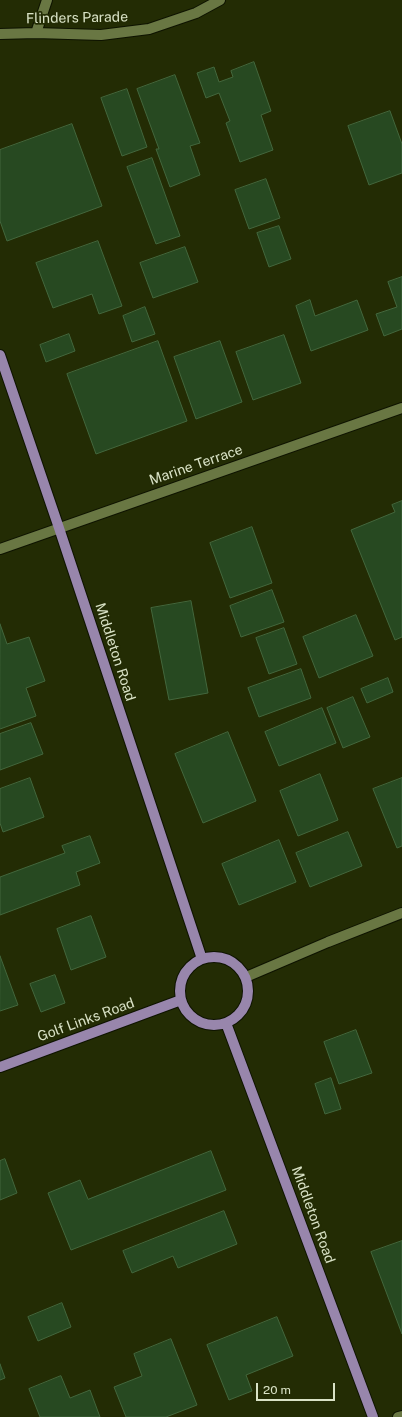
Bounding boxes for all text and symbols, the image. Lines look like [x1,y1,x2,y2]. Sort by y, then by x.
street label: Flinders Parade [26,9,128,27]
street label: Marine Terrace [147,441,245,489]
street label: Middleton Road [91,601,139,703]
street label: Golf Links Road [35,995,137,1045]
street label: Middleton Road [288,1164,338,1266]
scale bar [258,1375,337,1401]
text: 20 m [263,1383,291,1397]

